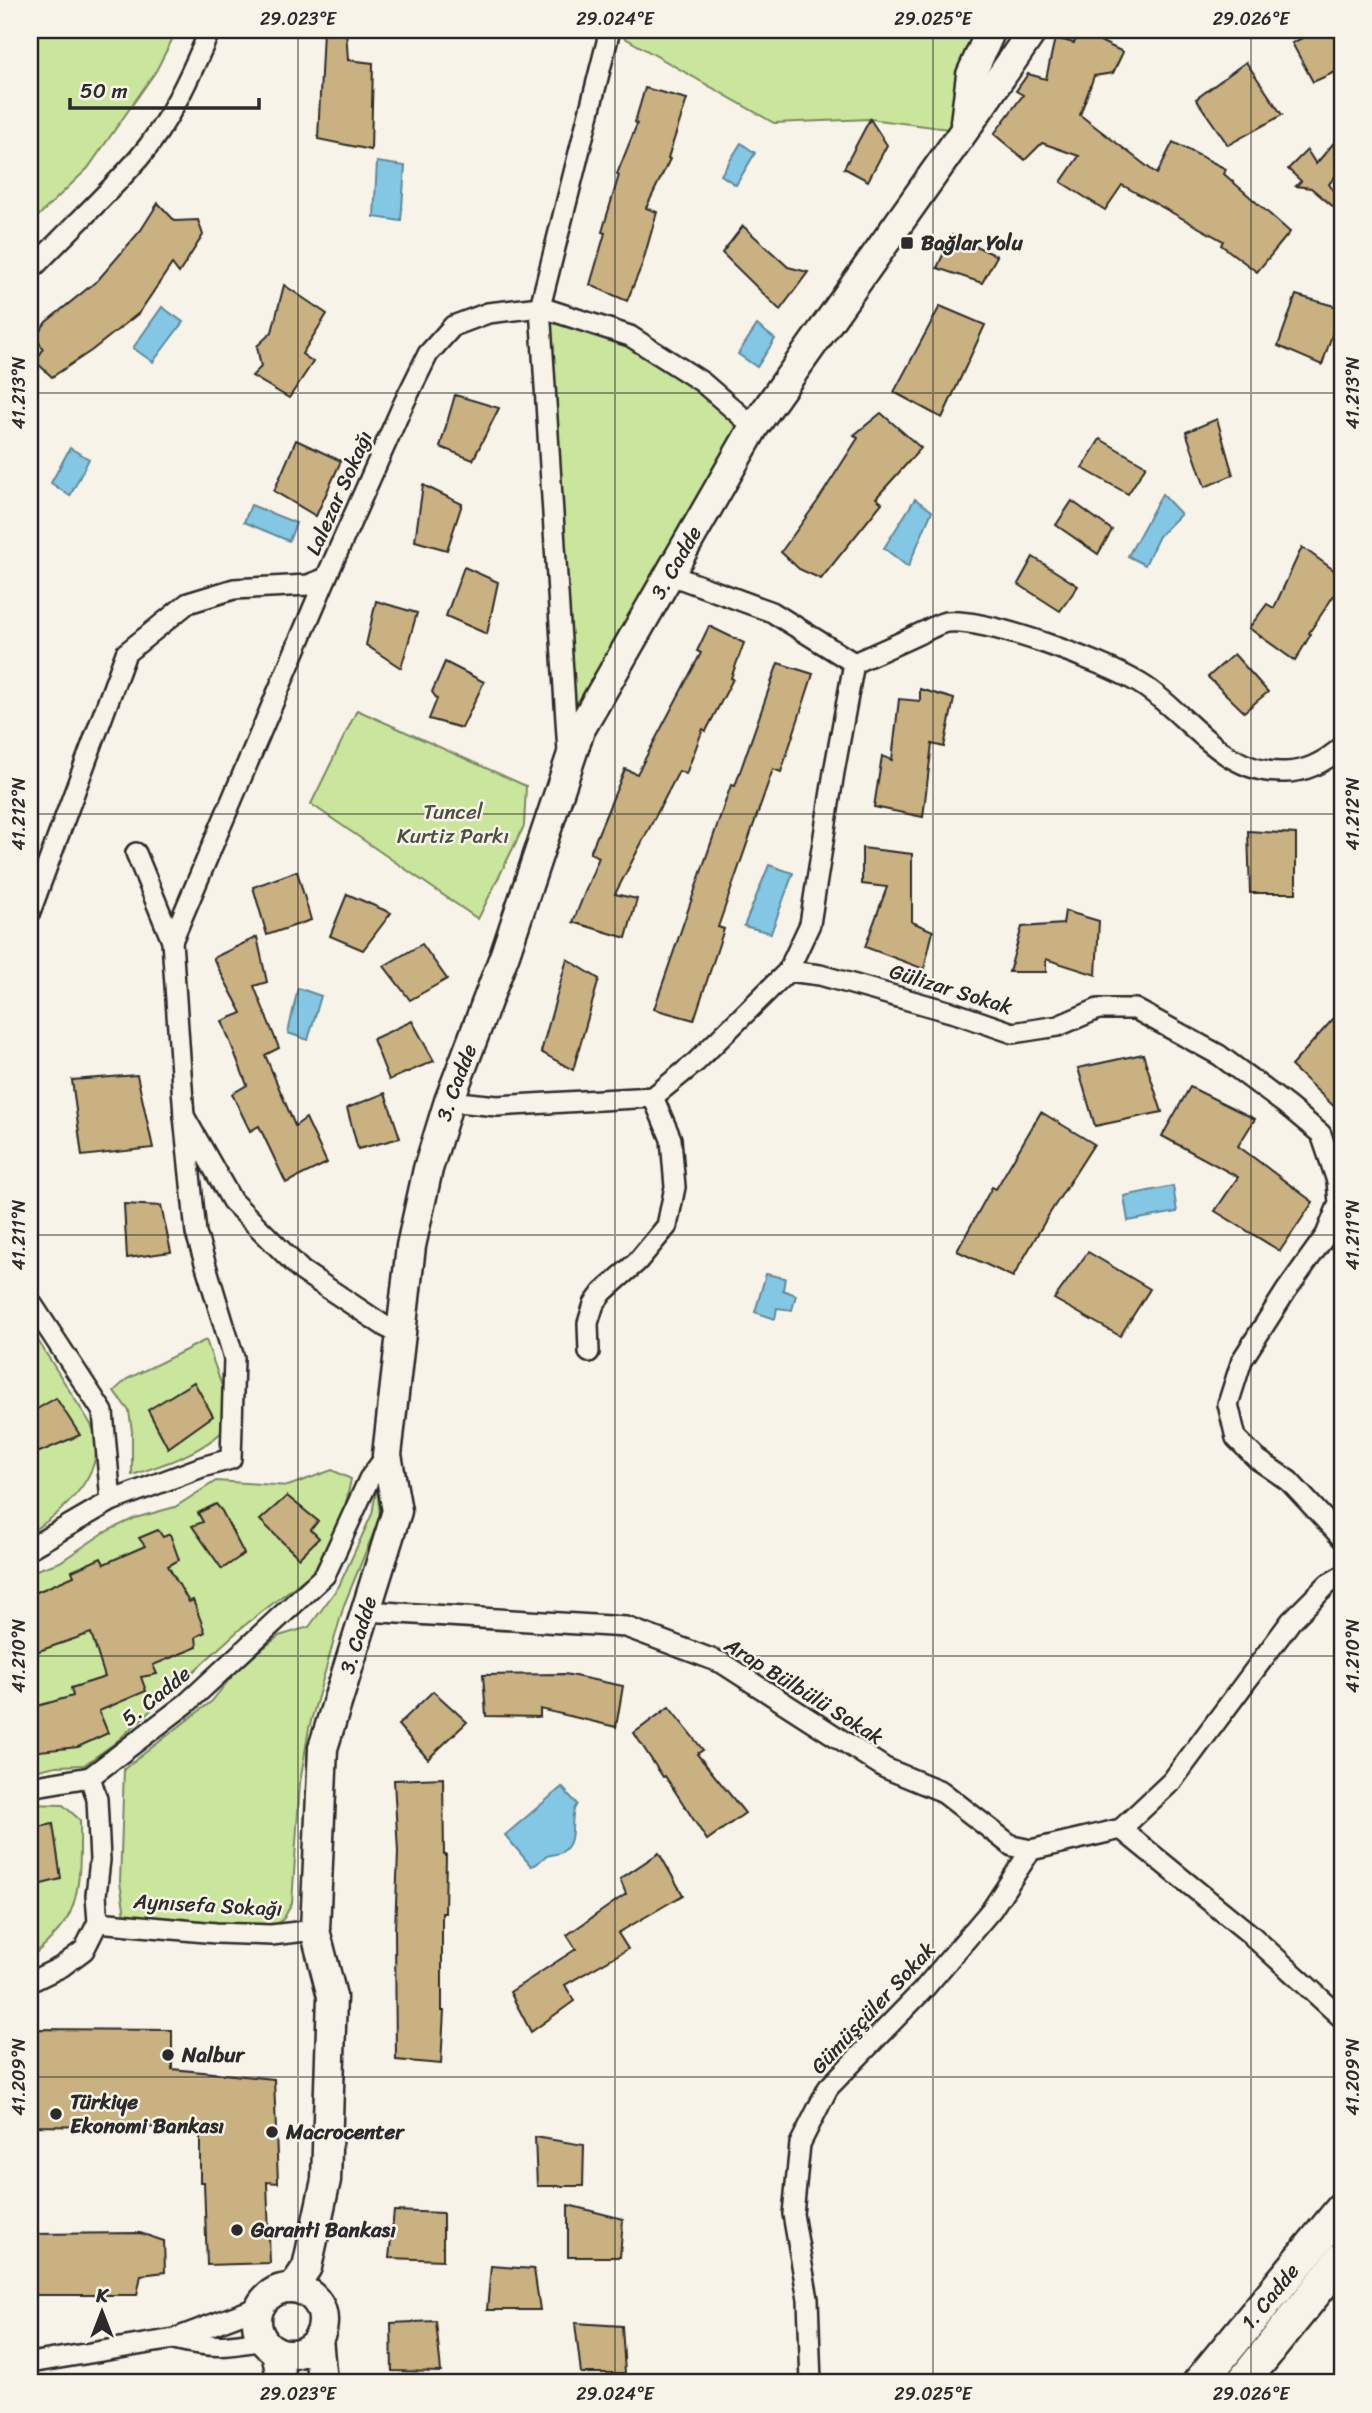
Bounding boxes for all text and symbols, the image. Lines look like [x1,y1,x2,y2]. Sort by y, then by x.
text: 29.023°E [260,3,337,35]
text: 29.024°E [576,3,655,35]
text: 29.025°E [894,3,973,35]
text: 29.026°E [1213,3,1290,35]
scale bar [70,66,259,110]
text: 50 m [80,72,128,110]
place label: Bağlar Yolu [921,224,1024,262]
marker: Bağlar Yolu [899,235,915,251]
text: 41.213°N [3,356,35,429]
text: 41.213°N [1337,356,1369,429]
street label: Lalezar Sokağı [294,424,384,562]
street label: 3. Cadde [640,518,713,607]
text: 41.212°N [3,777,35,851]
text: 41.212°N [1337,777,1369,851]
park label: Tuncel Kurtiz Parkı [397,793,509,855]
street label: Gülizar Sokak [885,952,1017,1026]
street label: 3. Cadde [425,1038,488,1126]
text: 41.211°N [3,1199,35,1270]
text: 41.211°N [1337,1199,1369,1270]
street label: 3. Cadde [328,1591,388,1679]
text: 41.210°N [3,1618,35,1693]
text: 41.210°N [1337,1618,1369,1693]
street label: Arap Bülbülü Sokak [716,1626,892,1756]
street label: 5. Cadde [112,1656,200,1736]
street label: Aynısefa Sokağı [132,1882,284,1928]
street label: Gümüşçüler Sokak [801,1933,945,2083]
place label: Nalbur [181,2036,246,2074]
text: 41.209°N [3,2038,35,2116]
text: 41.209°N [1337,2038,1369,2116]
marker: Nalbur [160,2047,176,2063]
place label: Türkiye Ekonomi Bankası [70,2083,224,2145]
marker: Türkiye Ekonomi Bankası [48,2106,64,2122]
place label: Macrocenter [285,2113,405,2151]
marker: Macrocenter [264,2124,280,2140]
place label: Garanti Bankası [250,2211,396,2249]
marker: Garanti Bankası [229,2222,245,2238]
street label: 1. Cadde [1231,2254,1310,2338]
north arrow [66,2276,136,2346]
text: K [95,2279,109,2312]
text: 29.023°E [260,2378,337,2410]
text: 29.024°E [576,2378,655,2410]
text: 29.025°E [894,2378,973,2410]
text: 29.026°E [1213,2378,1290,2410]

